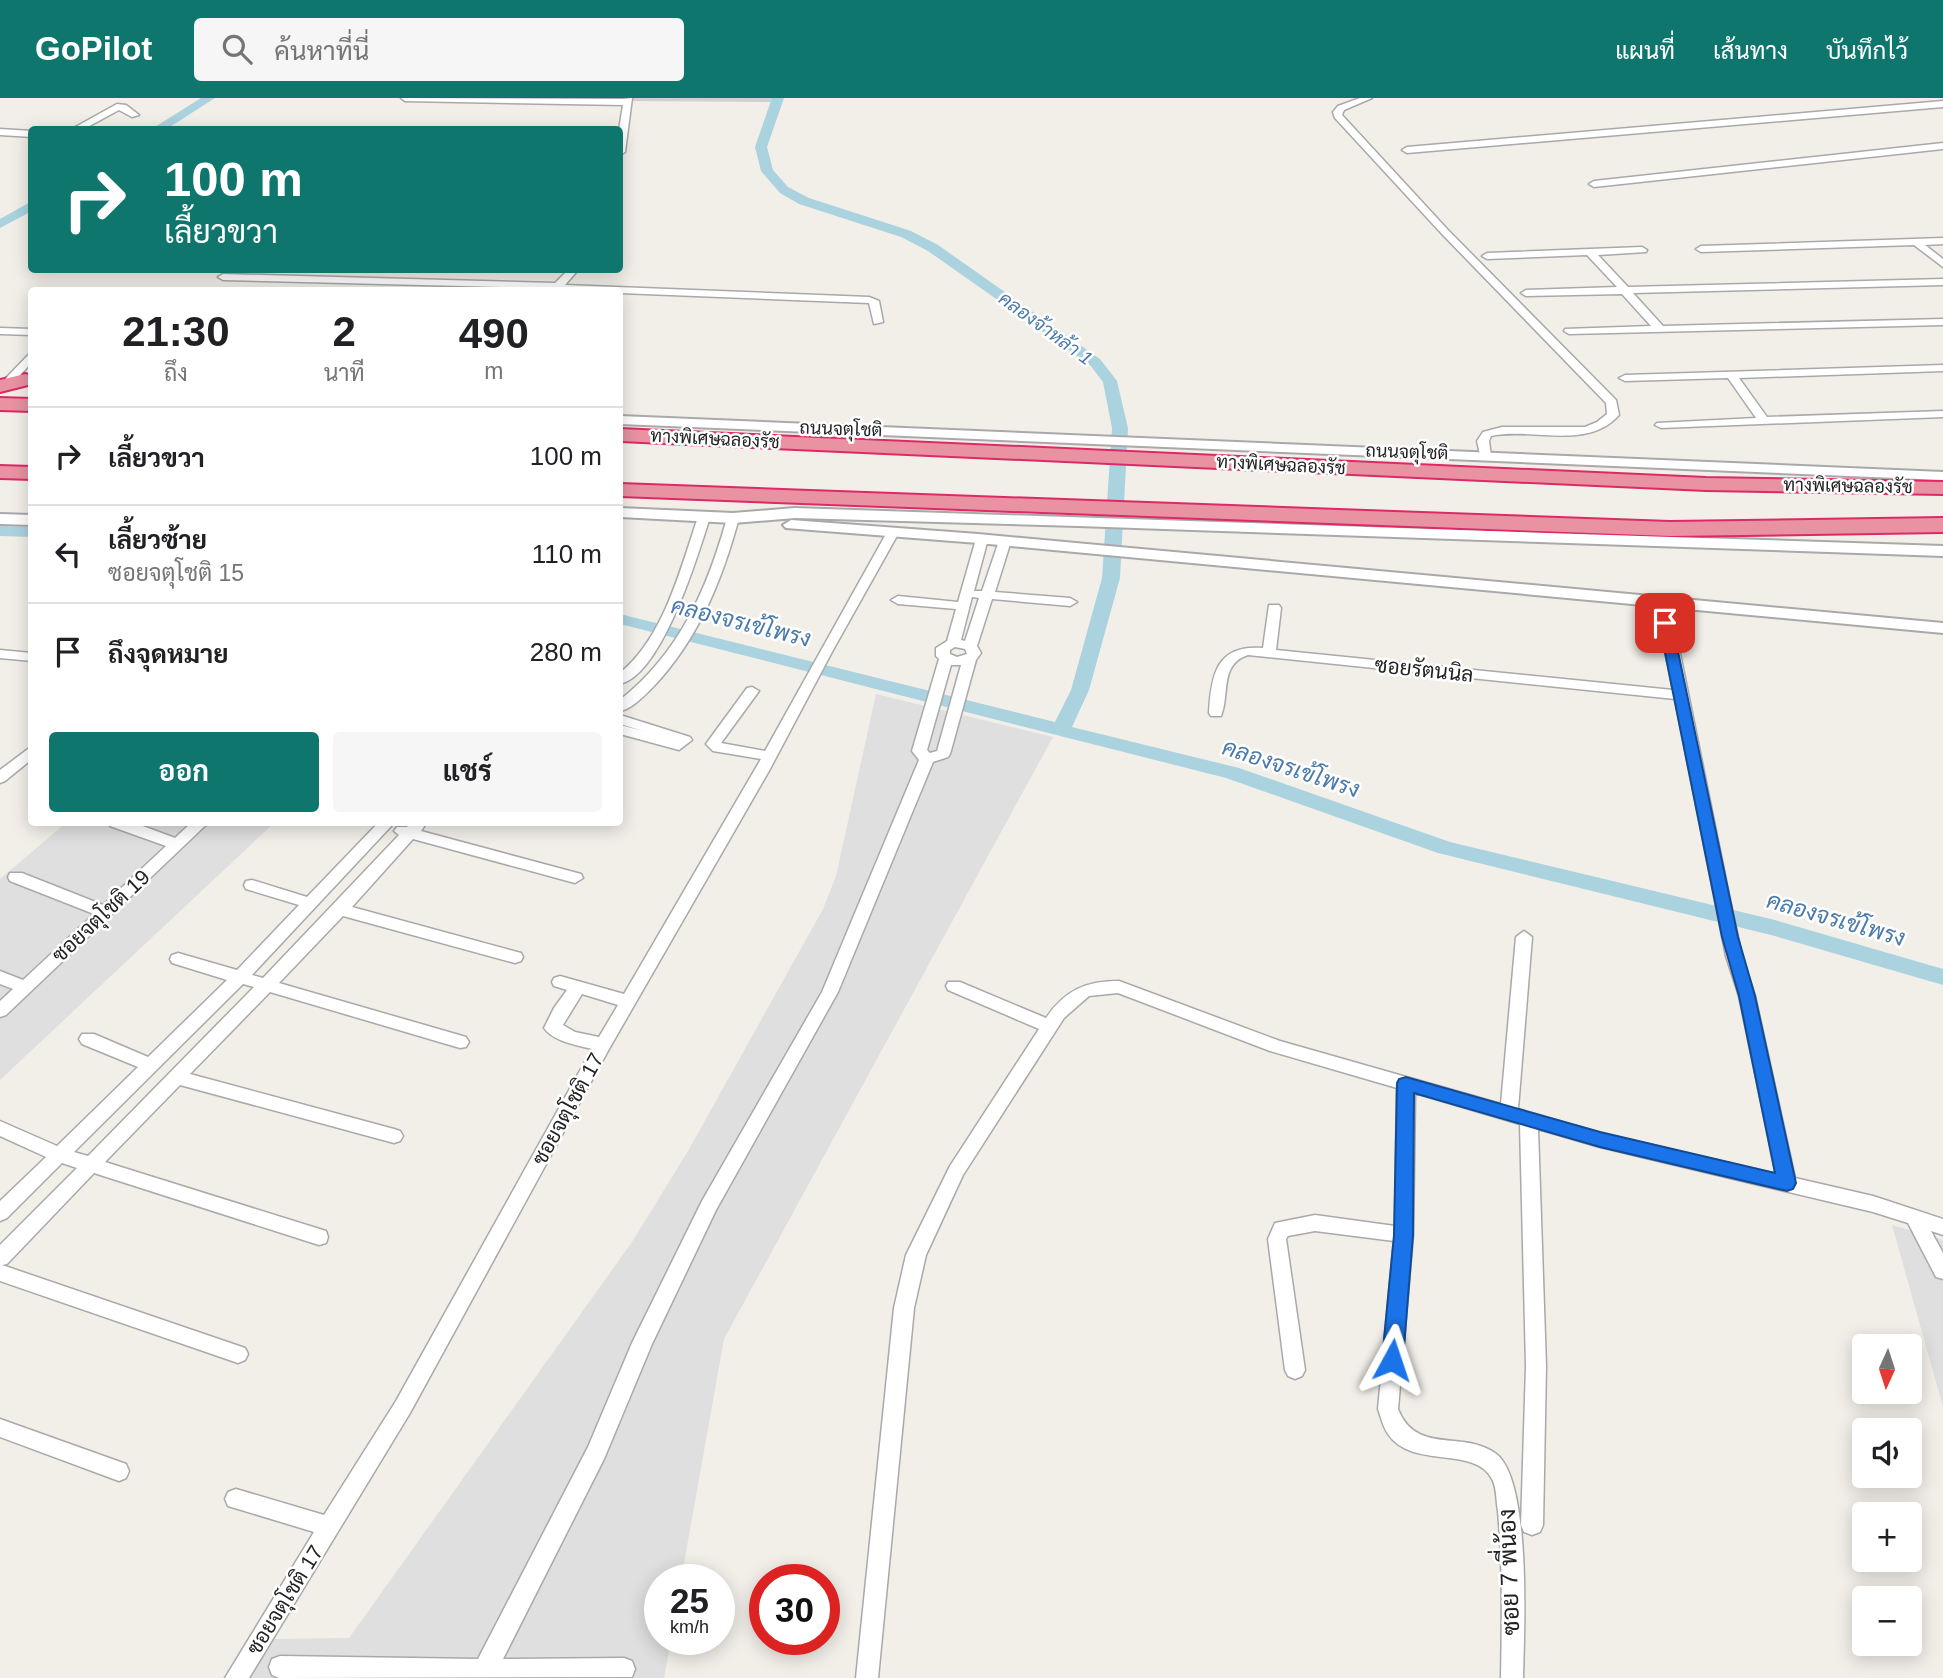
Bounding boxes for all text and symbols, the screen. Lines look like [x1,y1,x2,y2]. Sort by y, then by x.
search box [194,18,684,81]
text: GoPilot [35,30,152,67]
icon: search [218,30,256,68]
text: ค้นหาที่นี่ [274,36,369,66]
text: แผนที่ [1615,37,1675,64]
text: เส้นทาง [1713,37,1788,64]
text: บันทึกไว้ [1826,37,1908,64]
text: 100 m [164,152,303,206]
icon: right [49,154,140,245]
text: เลี้ยวขวา [164,214,278,250]
water label: คลองจ้าหล้า 1 [995,287,1097,369]
text: 21:30 [122,308,230,355]
text: 2 [332,308,356,355]
text: 490 [459,310,529,357]
text: m [484,358,503,384]
text: ถึง [164,360,188,386]
text: นาที [324,360,365,386]
street label: ถนนจตุโชติ [799,415,883,442]
street label: ทางพิเศษฉลองรัช [650,425,780,452]
icon: right [49,437,87,475]
street label: ถนนจตุโชติ [1365,438,1449,465]
text: 100 m [530,441,602,471]
text: เลี้ยวขวา [108,443,205,473]
street label: ทางพิเศษฉลองรัช [1216,451,1346,478]
street label: ทางพิเศษฉลองรัช [1783,474,1913,497]
text: เลี้ยวซ้าย [108,525,207,555]
icon: left [49,535,87,573]
text: 110 m [532,539,602,569]
text: ซอยจตุโชติ 15 [108,560,244,586]
water label: คลองจรเข้โพรง [669,589,814,652]
pin [1635,593,1695,653]
icon: arrive [1646,604,1684,642]
icon: arrive [49,633,87,671]
text: 280 m [530,637,602,667]
text: ถึงจุดหมาย [108,639,229,669]
street label: ซอยรัตนนิล [1374,653,1475,686]
water label: คลองจรเข้โพรง [1219,731,1364,802]
button: ออก [49,732,319,812]
button: แชร์ [333,732,602,812]
street label: ซอยจตุโชติ 19 [47,864,156,969]
water label: คลองจรเข้โพรง [1764,884,1909,951]
street label: ซอยจตุโชติ 17 [526,1048,610,1170]
position arrow [1355,1323,1429,1397]
north arrow [1852,1334,1922,1404]
map controls [1852,1334,1922,1656]
button: sound [1852,1418,1922,1488]
button: + [1852,1502,1922,1572]
street label: ซอย 7 พี่น้อง [1486,1508,1524,1636]
street label: ซอยจตุโชติ 17 [241,1540,330,1660]
speed limit sign: 30 [749,1564,840,1655]
text: 25 [670,1581,709,1620]
button: − [1852,1586,1922,1656]
text: km/h [670,1617,709,1637]

